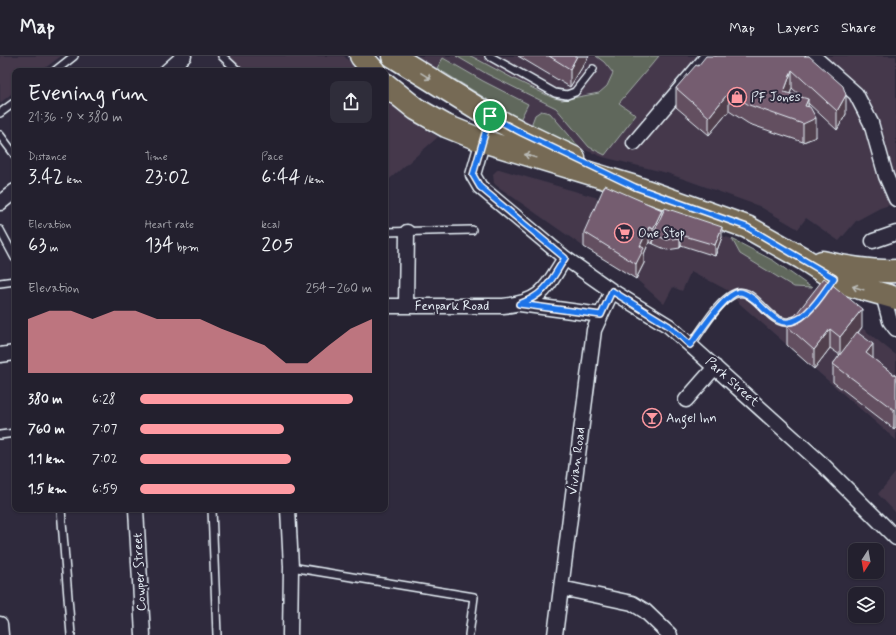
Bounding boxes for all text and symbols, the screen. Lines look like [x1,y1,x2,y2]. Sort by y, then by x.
text: Map [20,15,55,40]
text: Map [729,19,755,37]
text: Layers [777,19,819,37]
text: Share [841,19,876,37]
one-way arrow [420,73,432,81]
text: Evening run [28,80,148,108]
button: share [330,81,372,123]
shop icon: PF Jones [726,86,748,108]
place label: PF Jones [751,89,801,106]
pin [473,99,507,133]
icon: arrive [479,105,501,127]
text: 21:36 · 9 × 380 m [28,109,123,126]
text: Distance [28,150,67,164]
text: Time [145,150,168,164]
text: Pace [261,150,283,164]
one-way arrow [524,152,537,159]
text: 3.42 [28,164,63,191]
text: 23:02 [145,164,190,191]
text: 6:44 [261,164,301,191]
text: km [63,173,82,187]
text: /km [301,173,325,187]
text: Elevation [28,218,71,232]
text: Heart rate [145,218,194,232]
text: kcal [261,218,280,232]
supermarket icon: One Stop [613,222,635,244]
place label: One Stop [638,225,685,242]
text: 63 [28,232,47,259]
text: 134 [145,232,174,259]
text: 205 [261,232,294,259]
text: m [47,241,58,255]
text: bpm [174,241,199,255]
text: Elevation [28,280,79,297]
text: 254–260 m [306,280,372,297]
one-way arrow [852,284,865,291]
street label: Fenpark Road [415,298,489,315]
street label: Park Street [702,353,763,411]
text: 380 m [28,391,63,408]
text: 6:28 [92,391,116,408]
bar icon: Angel Inn [641,407,663,429]
place label: Angel Inn [666,410,717,429]
text: 760 m [28,421,65,438]
text: 7:07 [92,421,117,438]
street label: Vivian Road [564,426,590,496]
text: 1.1 km [28,451,65,468]
text: 7:02 [92,451,118,468]
text: 1.5 km [28,481,67,498]
text: 6:59 [92,481,118,498]
street label: Cowper Street [129,532,151,612]
north arrow [848,543,884,579]
map controls [848,543,884,623]
button: layers [848,587,884,623]

